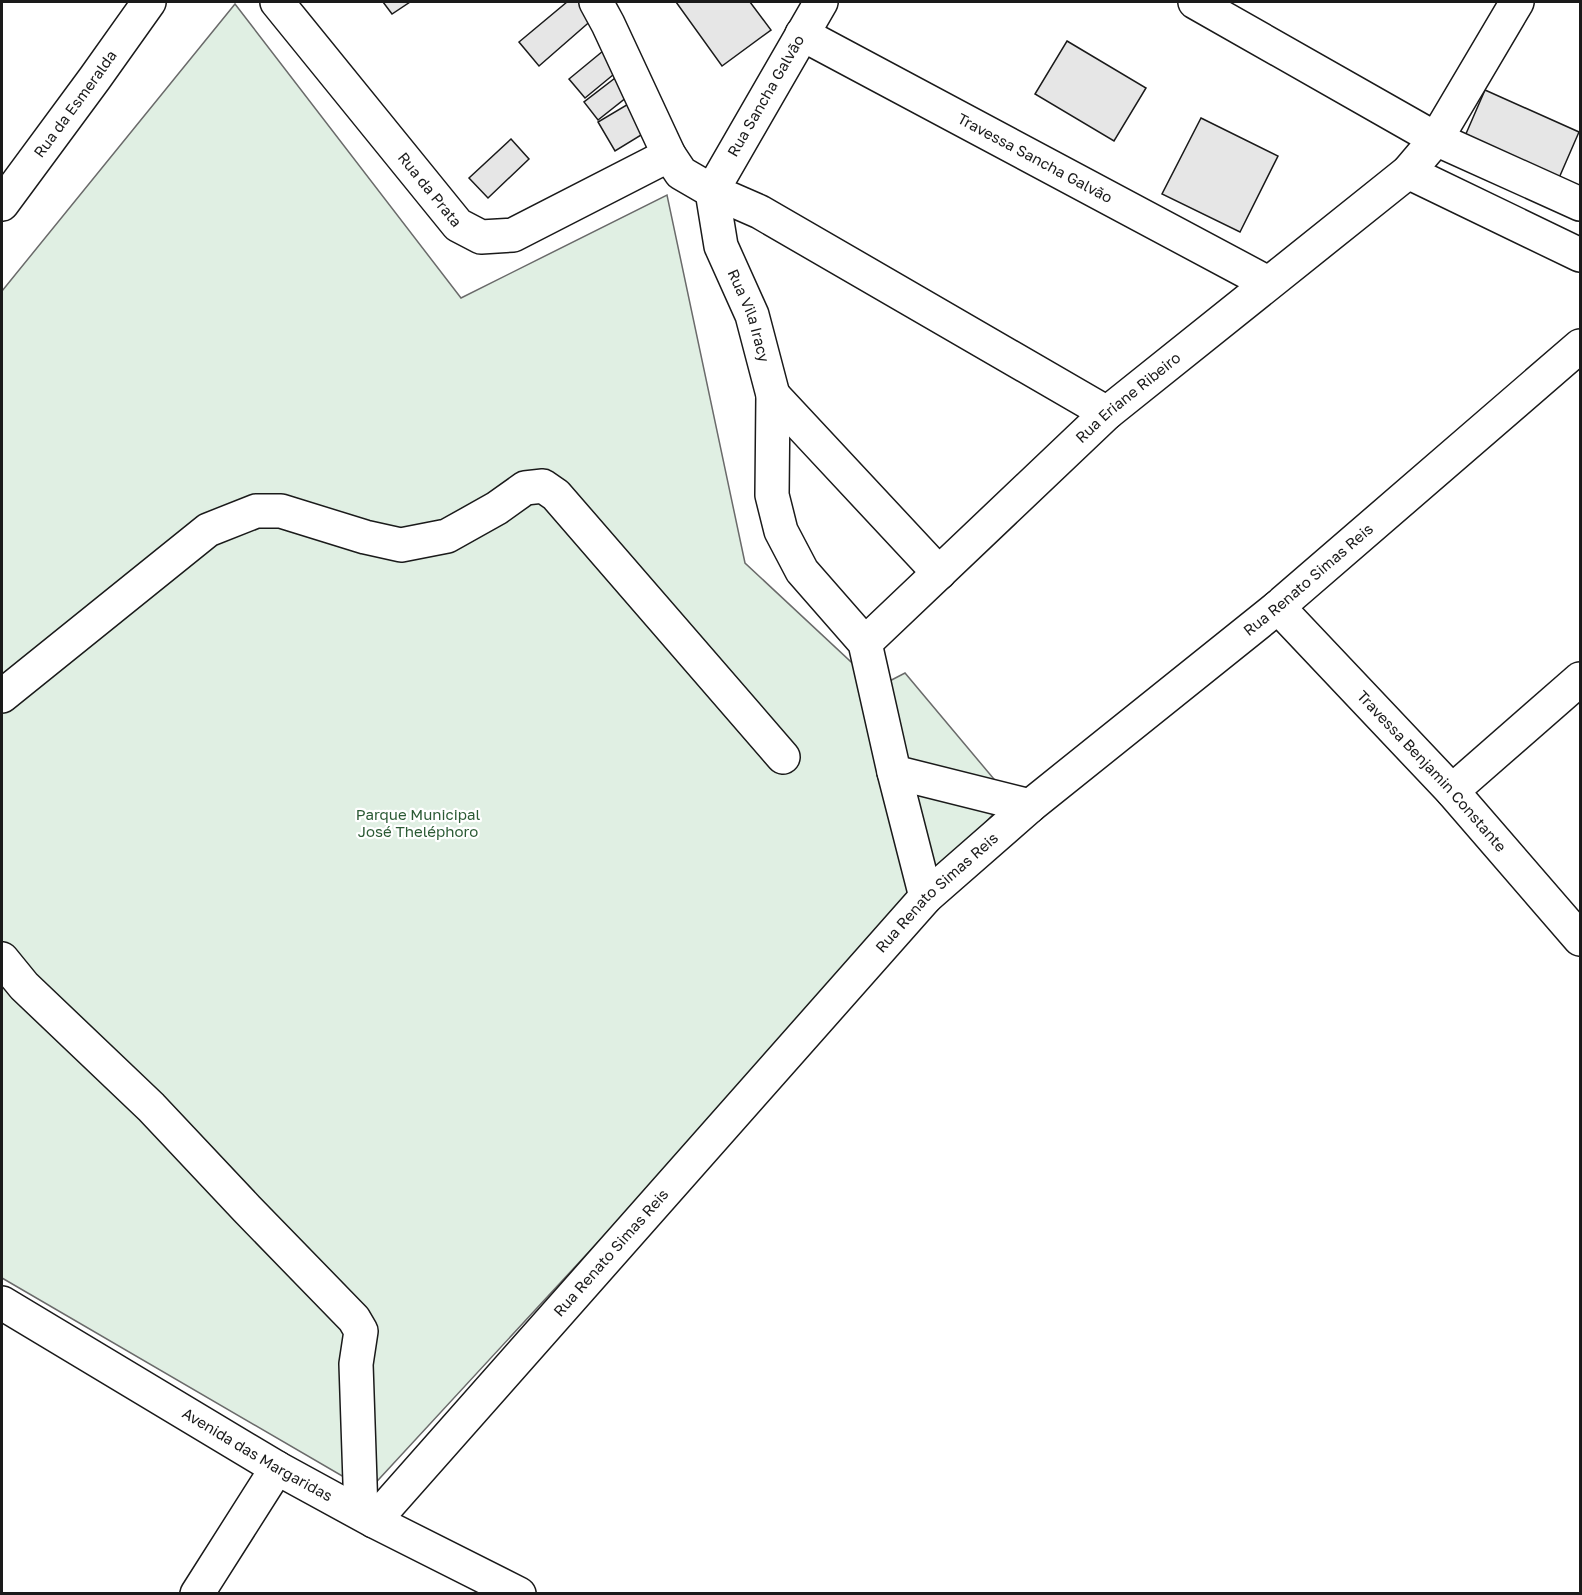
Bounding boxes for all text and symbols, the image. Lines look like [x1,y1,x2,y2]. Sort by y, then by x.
street label: Rua Sancha Galvão [723,32,807,159]
street label: Rua da Esmeralda [29,46,120,161]
street label: Travessa Sancha Galvão [955,109,1116,206]
street label: Rua da Prata [395,148,466,230]
street label: Rua Vila Iracy [725,266,774,364]
street label: Rua Eriane Ribeiro [1071,348,1184,446]
street label: Rua Renato Simas Reis [1239,519,1376,639]
street label: Travessa Benjamin Constante [1354,686,1511,855]
park label: Parque Municipal José Theléphoro [356,805,480,840]
street label: Rua Renato Simas Reis [871,828,1001,956]
street label: Rua Renato Simas Reis [549,1185,672,1320]
street label: Avenida das Margaridas [179,1403,336,1505]

